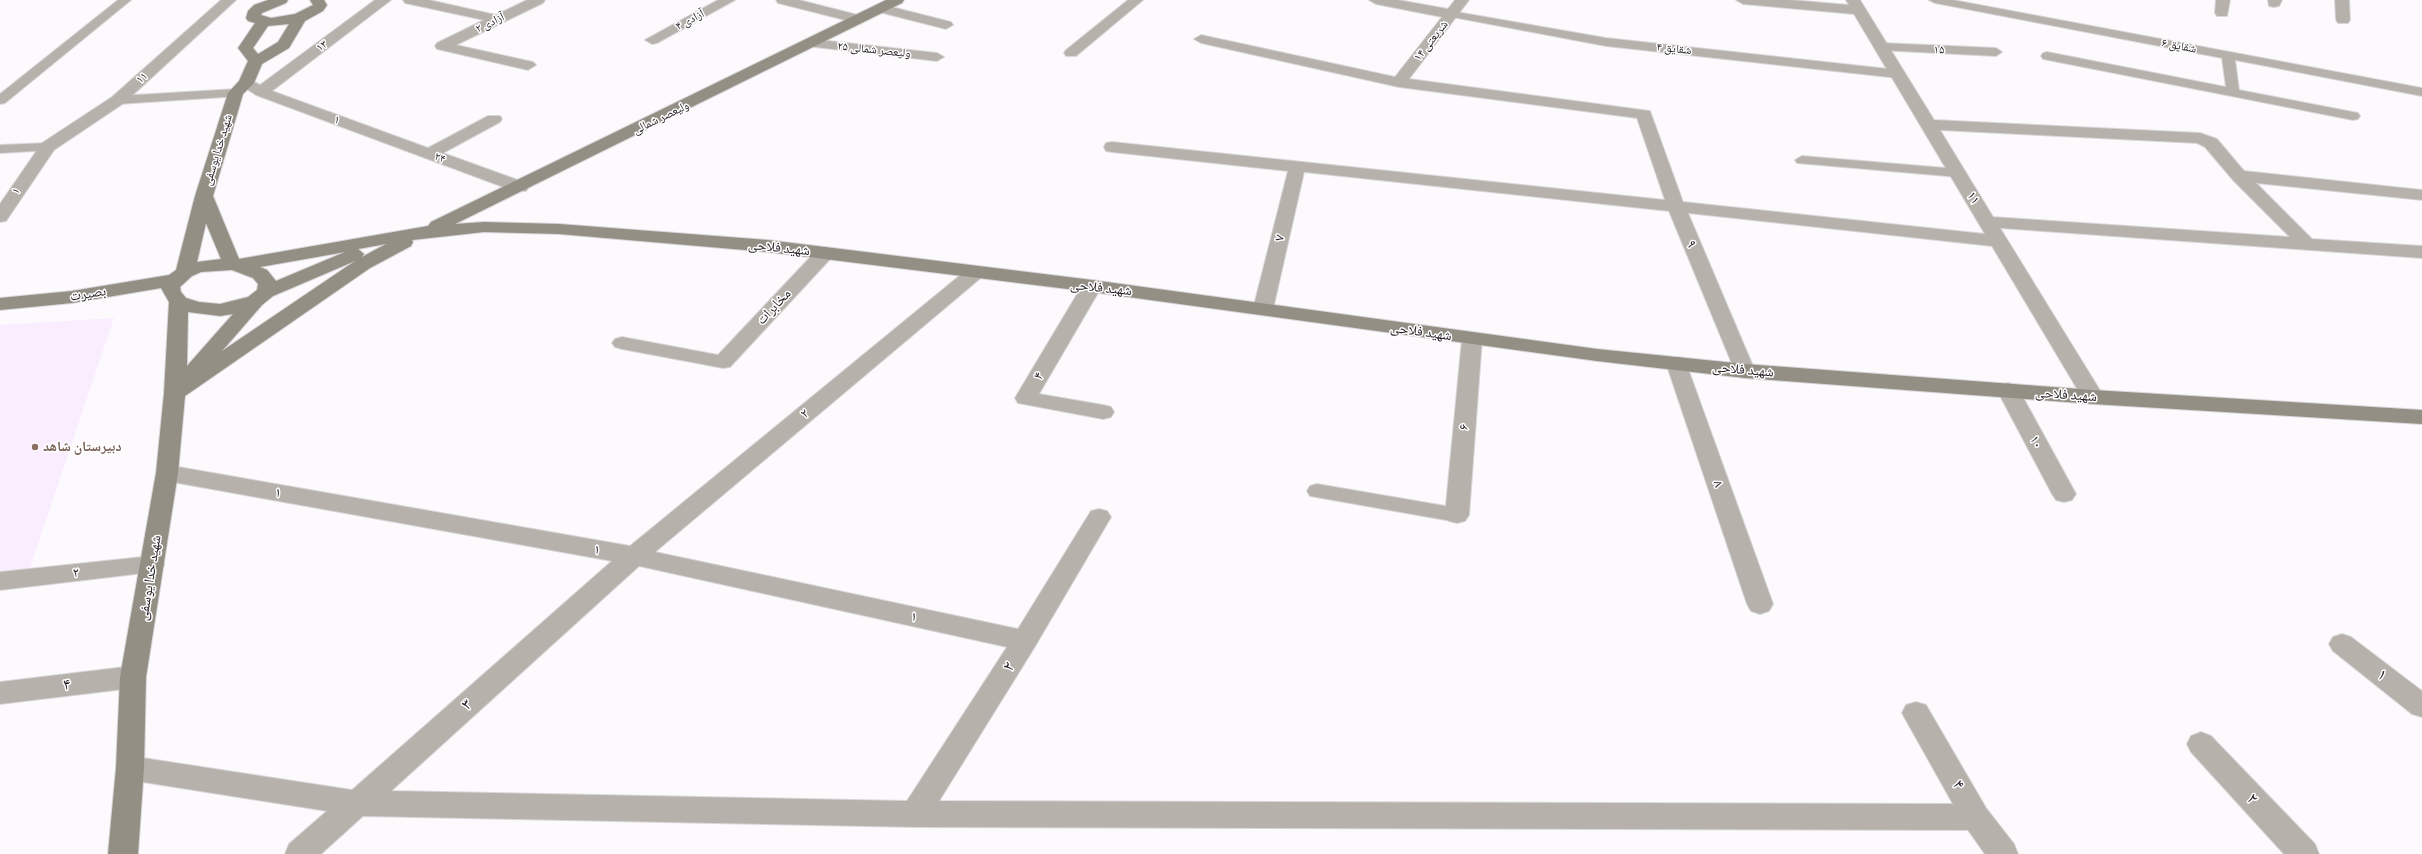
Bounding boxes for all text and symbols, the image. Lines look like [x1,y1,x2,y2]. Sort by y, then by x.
street label: آزادی ۴ [673,6,707,34]
street label: آزادی ۲ [473,10,507,36]
street label: شریعتی ۱۴ [1411,18,1451,64]
street label: شقایق ۶ [2160,36,2198,56]
street label: ۱۳ [313,37,331,55]
street label: ولیعصر شمالی ۲۵ [837,39,911,61]
street label: شقایق ۴ [1656,40,1692,58]
street label: ۱۵ [1933,43,1945,57]
street label: ۱۱ [133,69,151,87]
street label: ولیعصر شمالی [631,98,691,138]
street label: ۱ [332,112,342,128]
street label: شهید خدا یوسفی [200,113,236,187]
street label: ۲۴ [432,149,448,167]
street label: ۱ [9,185,23,197]
street label: ۱۱ [1963,188,1983,208]
street label: ۷ [1271,233,1289,243]
street label: شهید فلاحی [747,236,811,260]
street label: ۹ [1682,238,1700,250]
street label: شهید فلاحی [1069,276,1133,300]
street label: بصیرت [69,283,107,305]
street label: مخابرات [753,286,795,328]
street label: شهید فلاحی [1389,319,1453,345]
street label: شهید فلاحی [1711,359,1775,381]
street label: ۴ [1030,369,1048,383]
street label: شهید فلاحی [2035,384,2097,406]
street label: ۲ [797,406,813,422]
street label: ۶ [1455,423,1473,431]
street label: ۱۰ [2026,432,2046,452]
place label: دبیرستان شاهد [43,439,121,455]
marker: دبیرستان شاهد [30,442,40,452]
street label: ۸ [1709,478,1727,490]
street label: ۱ [273,484,283,502]
street label: شهید خدا یوسفی [135,534,165,622]
street label: ۱ [592,541,602,559]
street label: ۲ [72,564,80,582]
street label: ۱ [909,608,919,626]
street label: ۲ [998,658,1020,676]
street label: ۱ [2373,665,2391,685]
street label: ۴ [62,674,72,696]
street label: ۳ [457,695,477,715]
street label: ۴ [1947,777,1969,793]
street label: ۲ [2242,789,2262,809]

